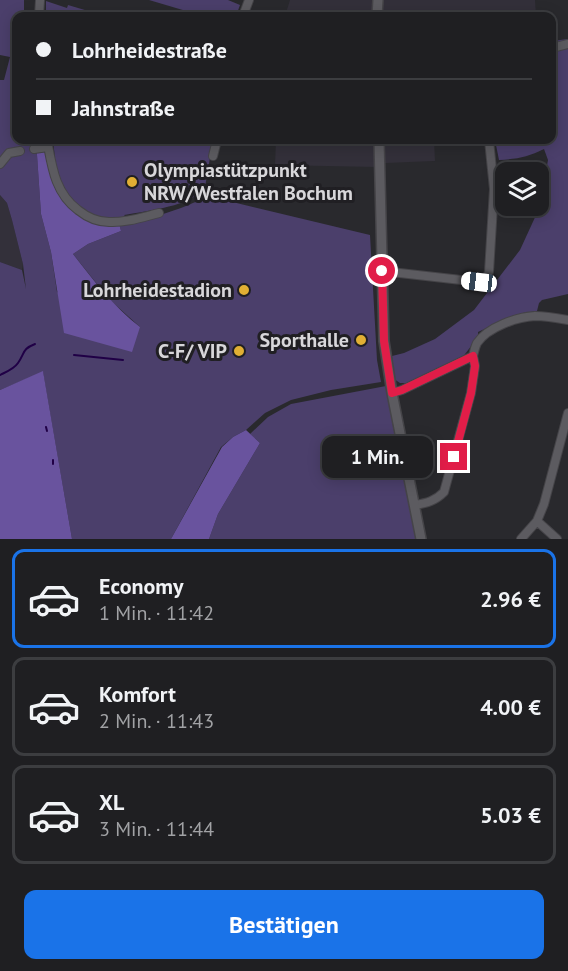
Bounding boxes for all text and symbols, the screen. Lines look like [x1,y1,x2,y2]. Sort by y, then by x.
text: Lohrheidestraße [72,36,227,64]
text: Jahnstraße [72,94,175,122]
place label: Olympiastützpunkt NRW/Westfalen Bochum [144,157,353,206]
map controls [495,162,549,216]
button: layers [495,162,549,216]
marker: Olympiastützpunkt NRW/Westfalen Bochum [125,175,139,189]
route start [368,257,395,284]
car [460,271,498,293]
place label: Lohrheidestadion [83,277,232,303]
marker: Lohrheidestadion [237,283,251,297]
place label: Sporthalle [260,327,349,353]
marker: Sporthalle [354,333,368,347]
place label: C-F/ VIP [158,338,227,364]
marker: C-F/ VIP [232,344,246,358]
callout: 1 Min. [322,436,433,478]
route end [440,443,467,470]
text: 1 Min. [351,444,404,470]
icon: car [27,572,81,626]
text: Economy [99,572,183,600]
text: 2.96 € [480,585,541,613]
text: 1 Min. · 11:42 [99,600,214,626]
icon: car [27,680,81,734]
text: Komfort [99,680,176,708]
text: 4.00 € [480,693,541,721]
text: 2 Min. · 11:43 [99,708,214,734]
icon: car [27,788,81,842]
text: XL [99,788,124,816]
text: 5.03 € [480,801,541,829]
text: 3 Min. · 11:44 [99,816,214,842]
button: Bestätigen [24,890,544,959]

